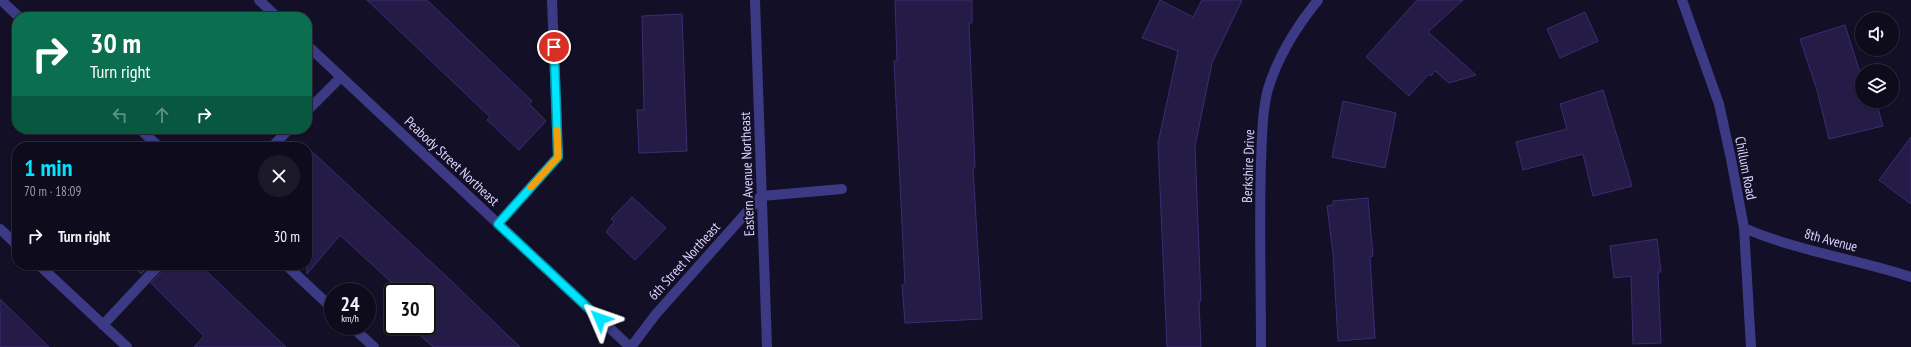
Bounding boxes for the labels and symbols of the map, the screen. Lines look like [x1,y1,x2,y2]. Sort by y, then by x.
pin [537,30,571,64]
street label: Eastern Avenue Northeast [736,111,758,237]
street label: Peabody Street Northeast [401,112,503,210]
street label: Berkshire Drive [1238,129,1258,203]
street label: Chillum Road [1731,135,1761,201]
street label: 6th Street Northeast [644,218,724,304]
street label: 8th Avenue [1802,224,1860,256]
speed limit sign: 30 [384,283,436,335]
position arrow [579,298,621,340]

